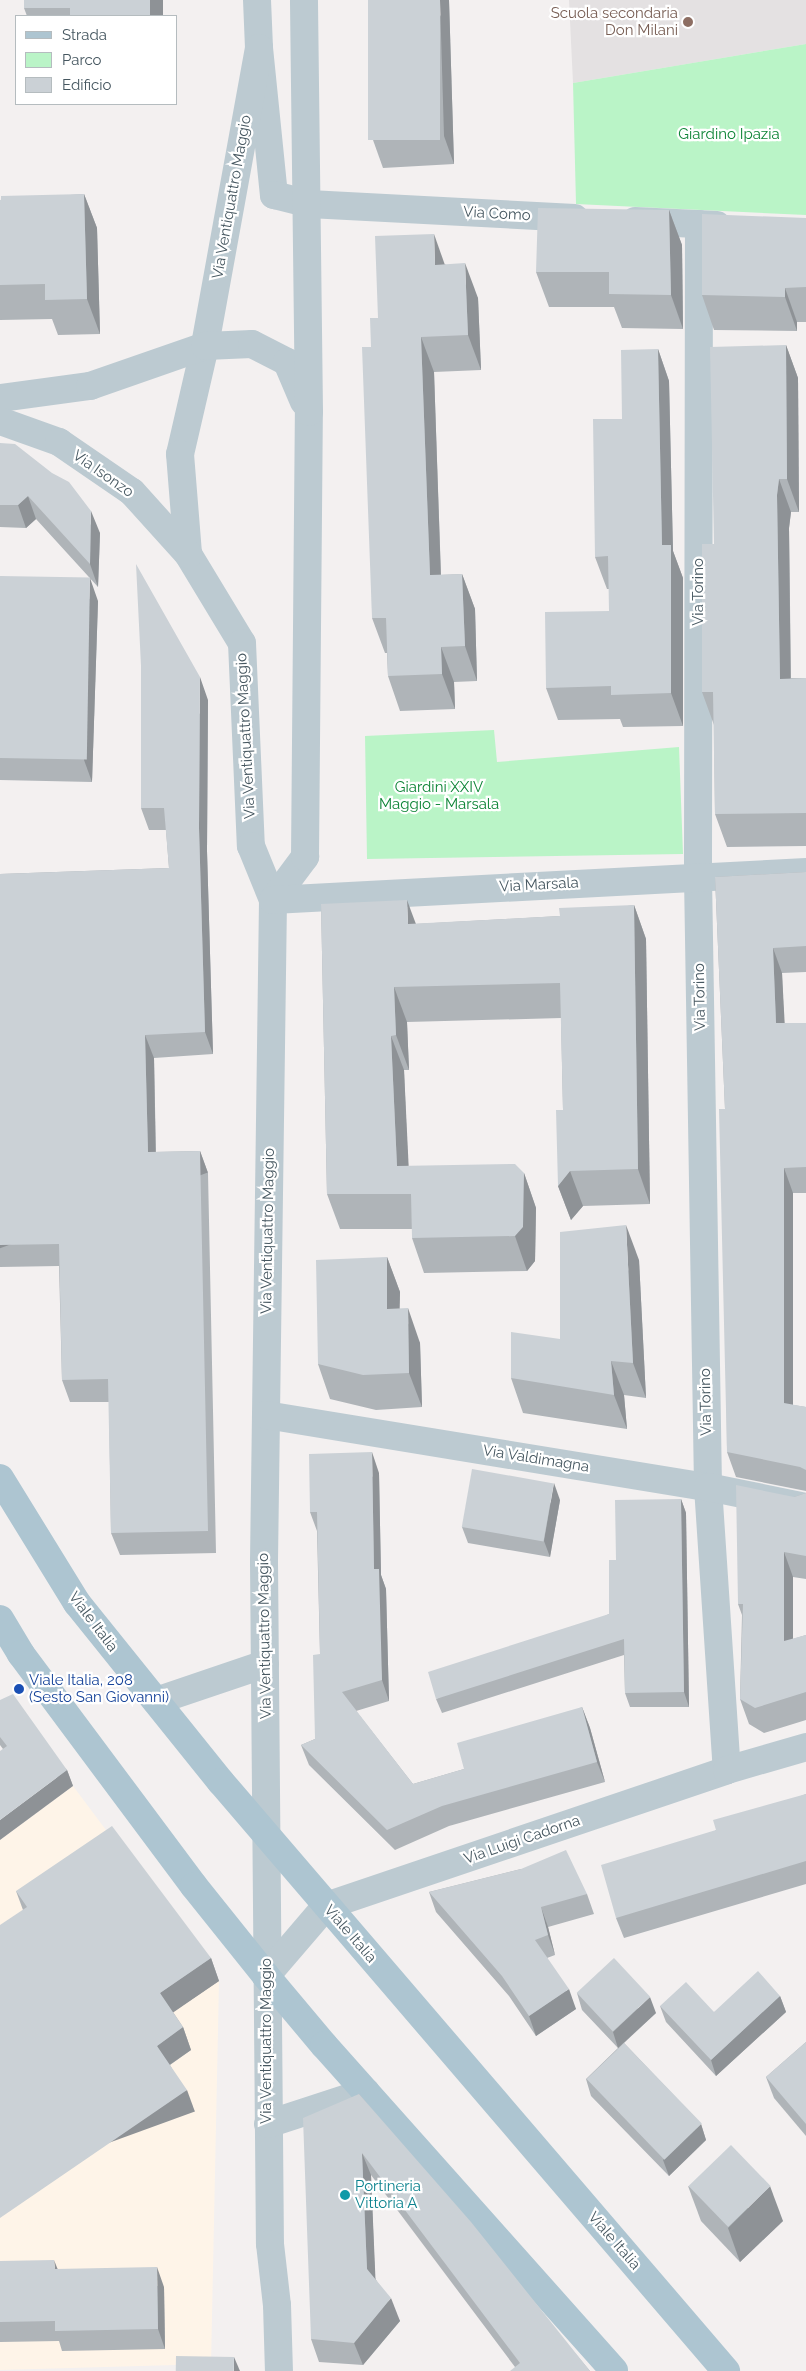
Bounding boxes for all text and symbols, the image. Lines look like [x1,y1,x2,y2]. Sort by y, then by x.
place label: Scuola secondaria Don Milani [551,4,678,39]
legend [15,15,178,105]
marker: Scuola secondaria Don Milani [682,16,694,28]
text: Strada [62,26,107,44]
text: Parco [62,51,102,69]
text: Edificio [62,76,112,94]
street label: Via Ventiquattro Maggio [209,113,255,281]
park label: Giardino Ipazia [678,126,780,144]
street label: Via Como [463,203,531,225]
street label: Via Isonzo [69,447,137,501]
street label: Via Torino [690,558,708,626]
street label: Via Ventiquattro Maggio [233,652,259,820]
park label: Giardini XXIV Maggio - Marsala [379,778,499,813]
street label: Via Marsala [499,874,579,896]
street label: Via Torino [690,963,710,1031]
street label: Via Ventiquattro Maggio [258,1148,278,1314]
street label: Via Torino [696,1368,716,1436]
street label: Via Valdimagna [481,1442,591,1476]
street label: Via Ventiquattro Maggio [255,1553,275,1719]
street label: Viale Italia [65,1588,121,1656]
place label: Viale Italia, 208 (Sesto San Giovanni) [29,1671,169,1706]
marker: Viale Italia, 208 (Sesto San Giovanni) [13,1683,25,1695]
street label: Via Luigi Cadorna [462,1812,582,1868]
street label: Viale Italia [320,1901,380,1967]
street label: Via Ventiquattro Maggio [258,1958,276,2124]
place label: Portineria Vittoria A [355,2177,421,2212]
marker: Portineria Vittoria A [339,2189,351,2201]
street label: Viale Italia [584,2208,644,2274]

